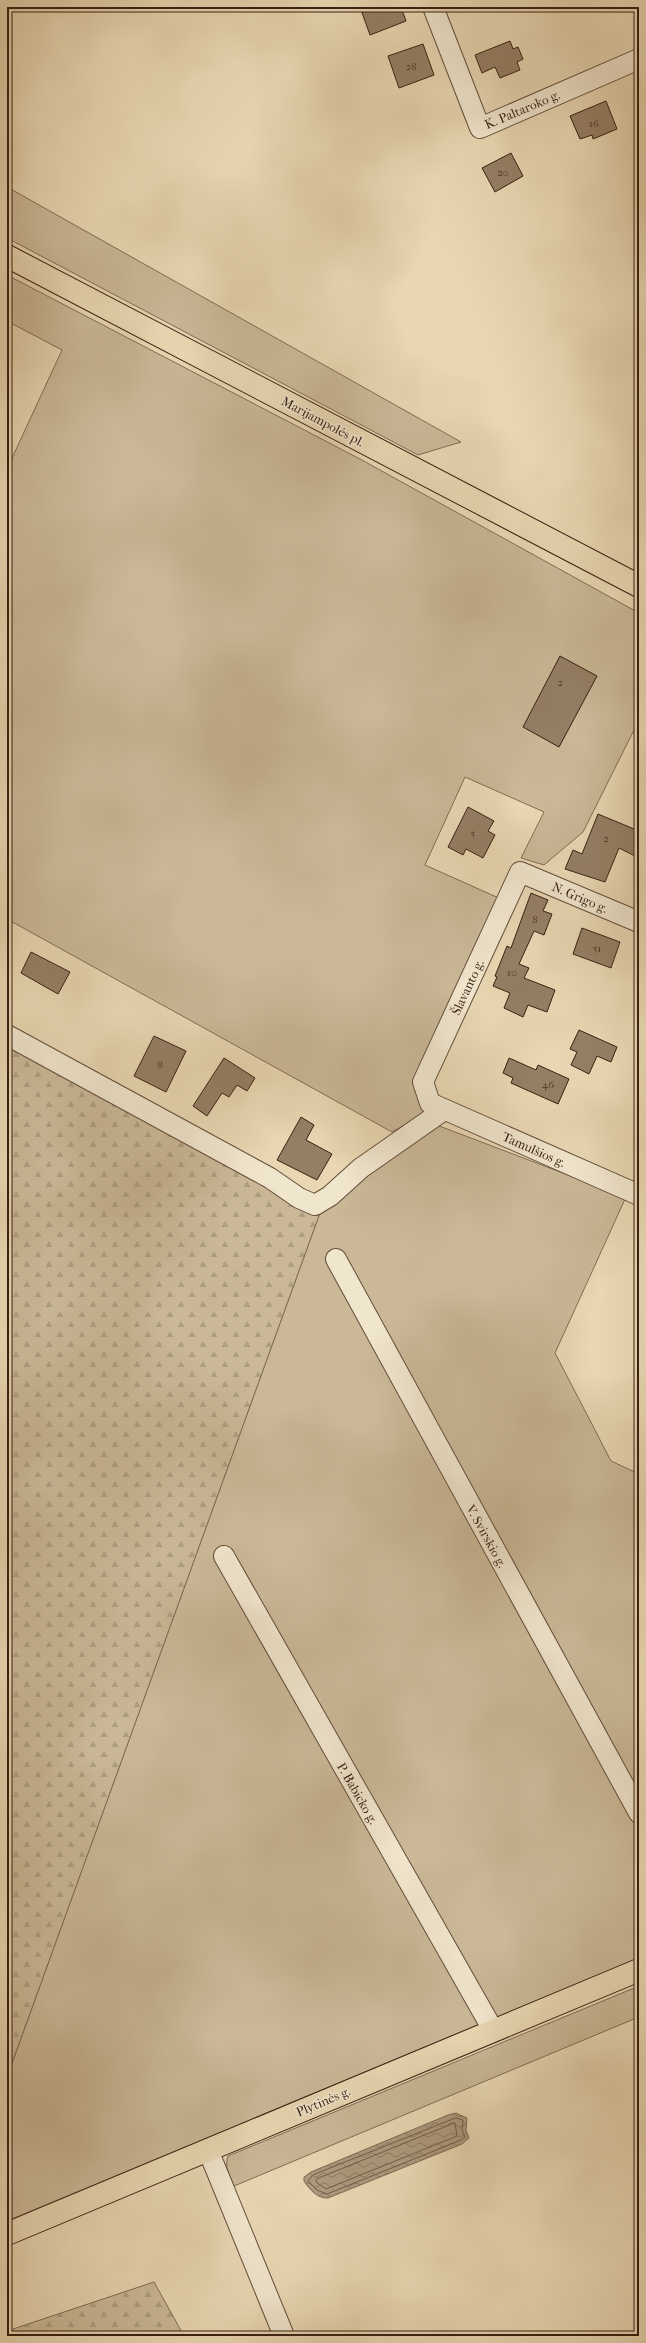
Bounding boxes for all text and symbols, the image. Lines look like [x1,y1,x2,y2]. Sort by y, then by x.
house number: 28 [405,60,417,73]
street label: K. Paltaroko g. [482,87,562,132]
house number: 16 [589,117,599,130]
house number: 20 [497,166,509,179]
street label: Marijampolės pl. [279,393,367,450]
house number: 2 [557,676,563,689]
house number: 5 [471,827,476,840]
house number: 2 [603,832,609,845]
street label: N. Grigo g. [550,879,610,916]
house number: 8 [532,913,538,926]
house number: 51 [593,942,601,955]
street label: Šlavanto g. [448,957,487,1017]
house number: 10 [507,966,517,979]
house number: 8 [157,1058,163,1071]
house number: 46 [542,1078,554,1091]
street label: Tamulšios g. [500,1129,568,1170]
street label: V. Svirskio g. [463,1501,510,1570]
street label: P. Babicko g. [334,1760,381,1827]
street label: Plytinės g. [294,2083,353,2120]

